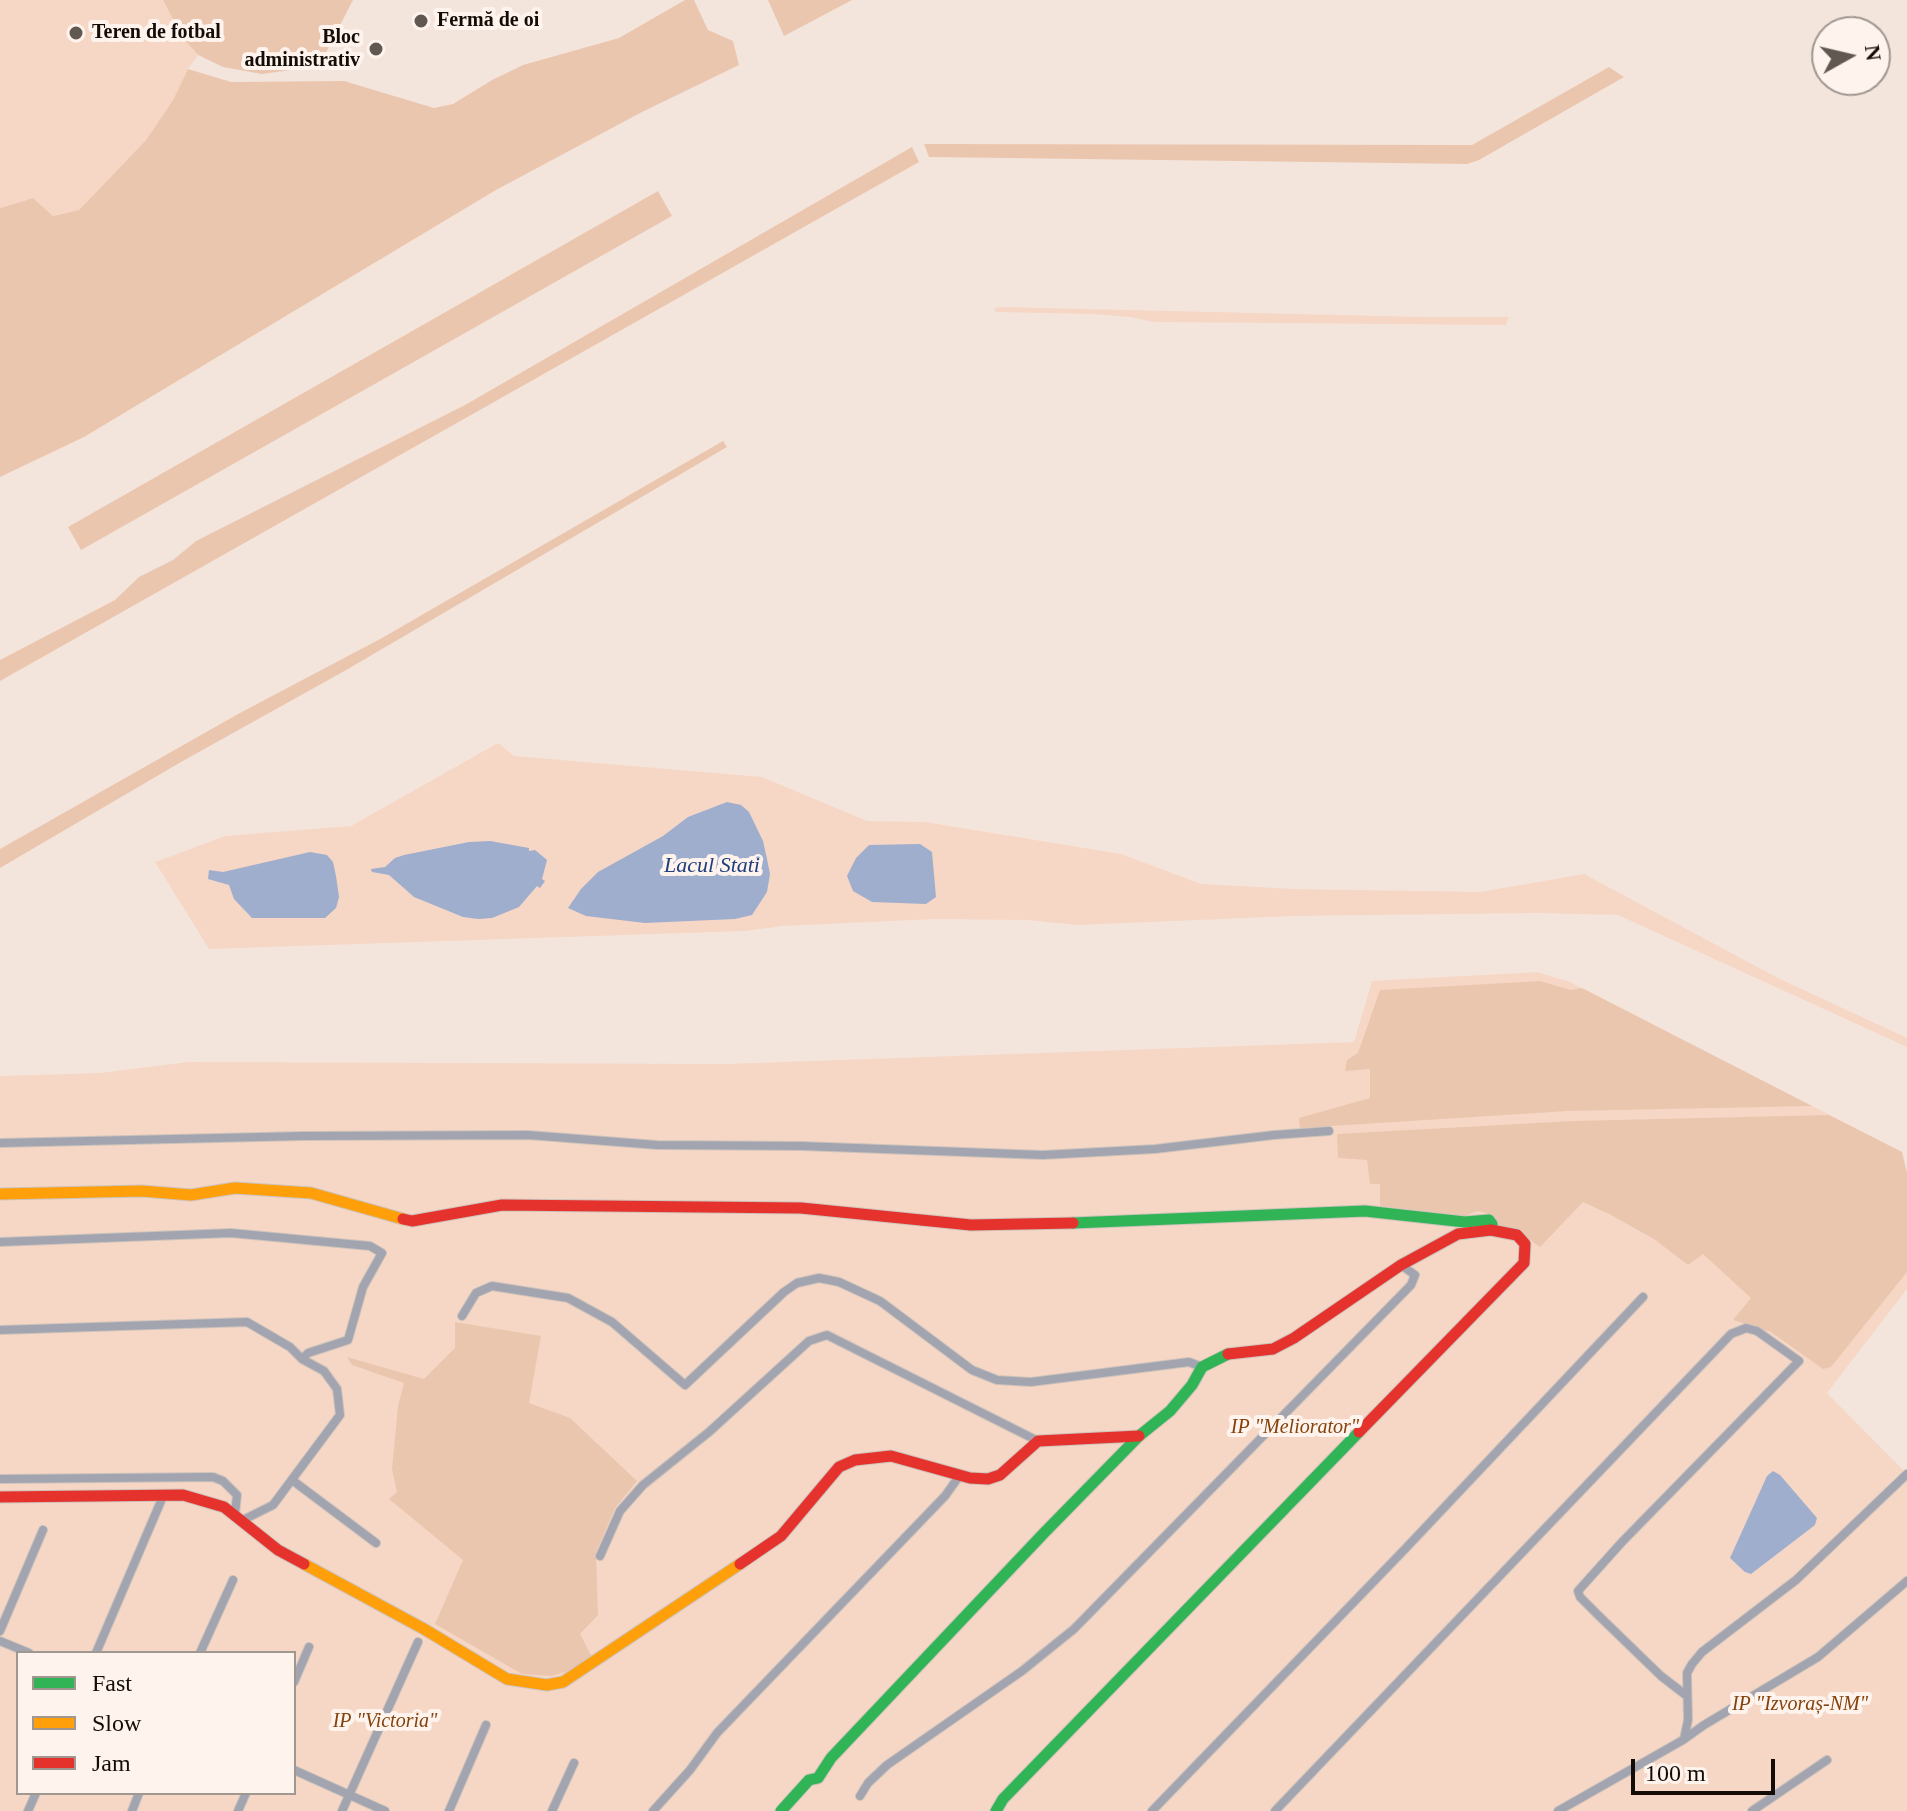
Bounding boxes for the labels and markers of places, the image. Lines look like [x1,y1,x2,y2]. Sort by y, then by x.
place label: Fermă de oi [437,9,539,33]
marker: Fermă de oi [412,12,430,30]
place label: Teren de fotbal [92,21,221,45]
marker: Teren de fotbal [67,24,85,42]
place label: Bloc administrativ [244,26,360,73]
marker: Bloc administrativ [367,40,385,58]

